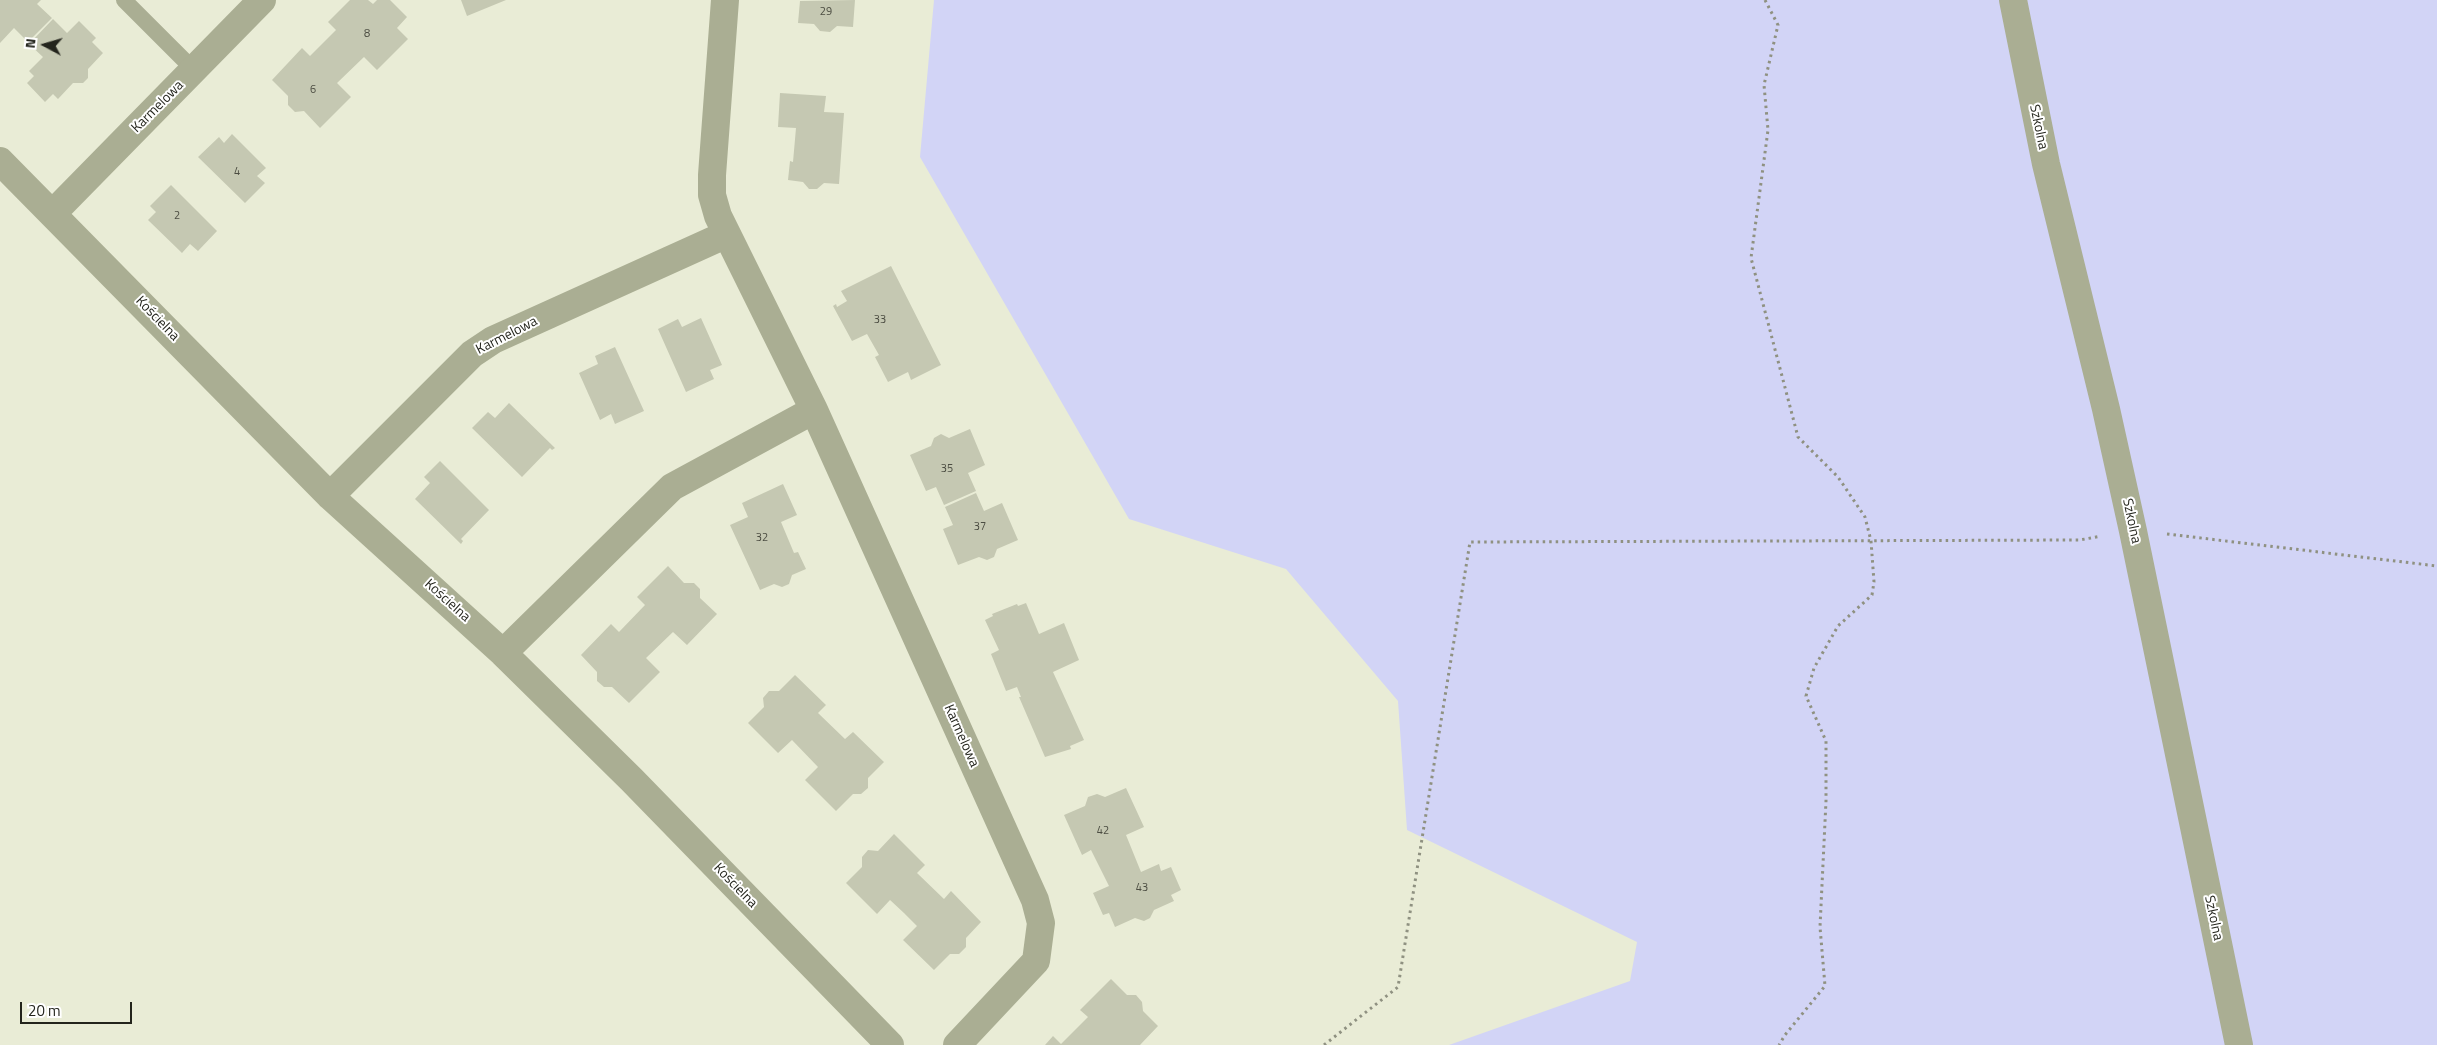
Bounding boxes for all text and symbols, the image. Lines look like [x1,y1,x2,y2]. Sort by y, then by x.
house number: 29 [820,5,832,19]
north arrow [20,20,70,70]
house number: 8 [364,27,370,41]
text: N [19,37,41,49]
street label: Karmelowa [128,77,188,137]
house number: 6 [310,83,316,97]
street label: Szkolna [2025,103,2051,151]
house number: 4 [234,165,240,179]
house number: 2 [174,209,180,223]
street label: Kościelna [132,293,182,345]
street label: Karmelowa [473,313,541,359]
house number: 33 [874,313,886,327]
house number: 35 [941,462,953,476]
street label: Szkolna [2118,497,2144,545]
house number: 37 [974,520,986,534]
house number: 32 [756,531,768,545]
street label: Kościelna [421,576,473,626]
street label: Karmelowa [940,702,982,770]
house number: 42 [1097,824,1109,838]
street label: Kościelna [710,860,760,912]
house number: 43 [1136,881,1148,895]
street label: Szkolna [2200,894,2226,942]
scale bar [22,992,135,1024]
text: 20 m [28,999,61,1022]

